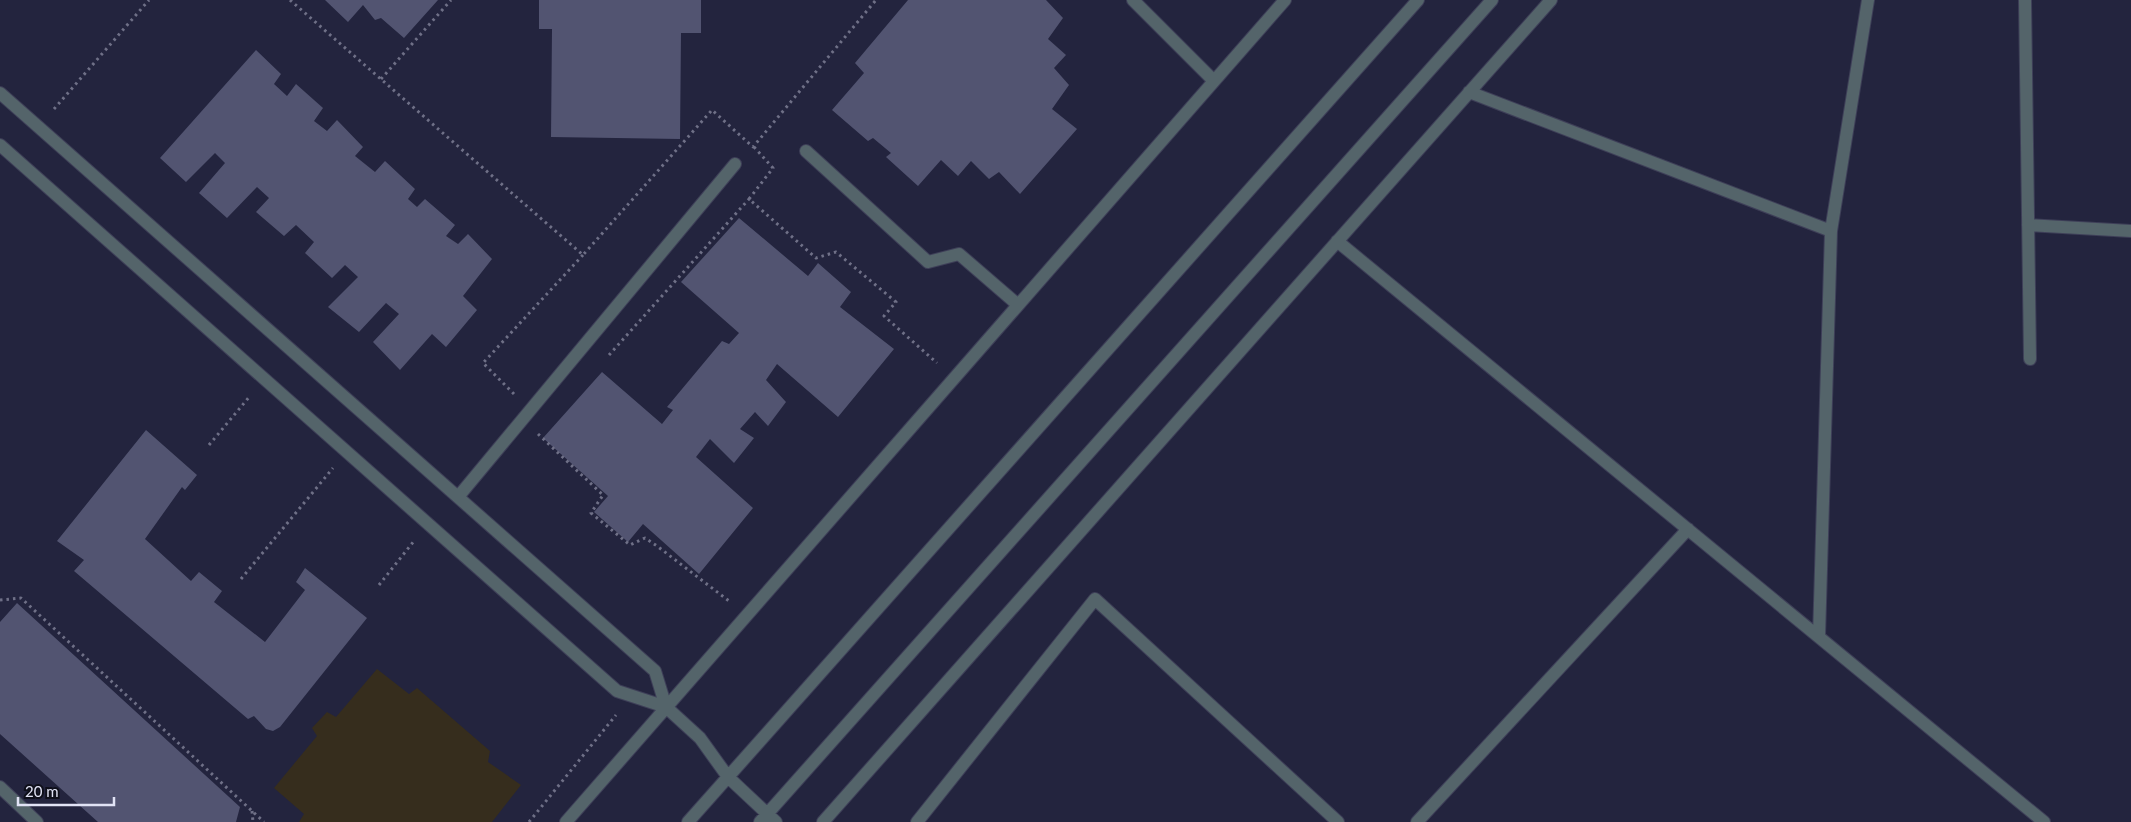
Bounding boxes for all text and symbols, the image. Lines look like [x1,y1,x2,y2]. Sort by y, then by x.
scale bar [18,774,114,806]
text: 20 m [25,782,59,800]

